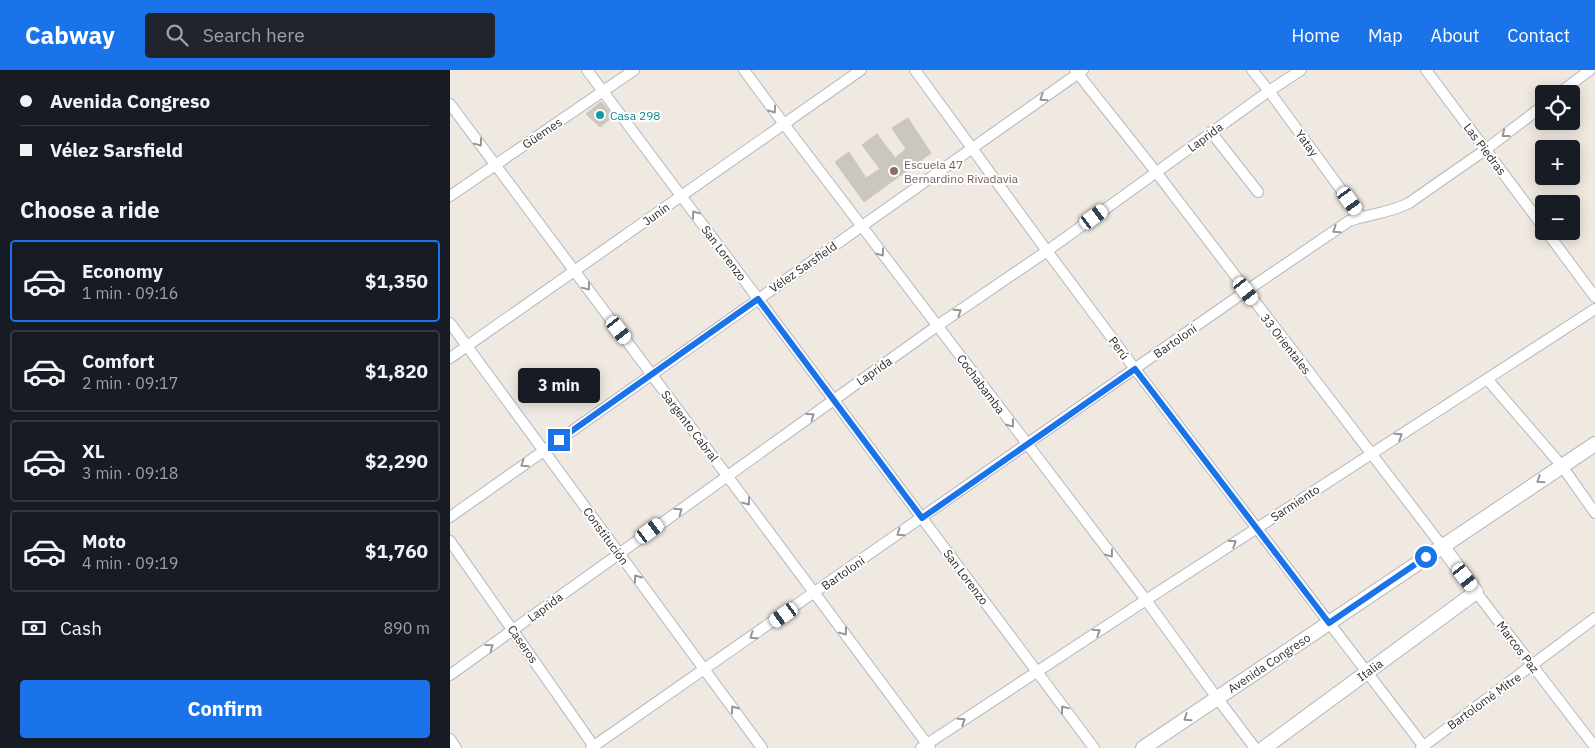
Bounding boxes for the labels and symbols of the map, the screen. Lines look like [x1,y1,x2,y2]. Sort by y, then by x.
one-way arrow [1039,92,1048,101]
one-way arrow [767,104,776,113]
place label: Casa 298 [610,108,661,123]
marker: Casa 298 [594,109,606,121]
street label: Güemes [519,114,565,152]
street label: Laprida [1184,119,1226,155]
street label: Las Piedras [1460,120,1510,178]
street label: Yatay [1292,127,1322,159]
one-way arrow [1502,129,1511,137]
one-way arrow [473,137,482,147]
place label: Escuela 47 Bernardino Rivadavia [904,157,1019,186]
marker: Escuela 47 Bernardino Rivadavia [888,165,900,177]
car [1335,184,1364,218]
street label: Junín [640,199,672,229]
car [1077,202,1110,232]
one-way arrow [692,210,701,220]
street label: San Lorenzo [698,222,750,284]
one-way arrow [1332,224,1341,233]
street label: Vélez Sarsfield [766,238,840,296]
one-way arrow [876,247,884,256]
car [1230,275,1261,307]
one-way arrow [581,281,590,291]
one-way arrow [952,309,961,319]
street label: 33 Orientales [1258,311,1314,377]
car [603,314,634,346]
street label: Bartoloni [1150,321,1200,361]
street label: Perú [1106,334,1132,362]
street label: Cochabamba [954,351,1009,417]
street label: Laprida [853,353,895,389]
callout: 3 min [518,368,600,402]
street label: Sargento Cabral [658,387,722,465]
one-way arrow [805,413,814,422]
one-way arrow [1006,418,1014,427]
route end [548,429,570,451]
one-way arrow [1394,432,1403,442]
one-way arrow [521,459,530,467]
one-way arrow [1536,474,1546,483]
street label: Sarmiento [1268,481,1323,524]
one-way arrow [741,496,750,506]
street label: Constitución [580,504,632,568]
one-way arrow [673,508,682,517]
car [633,516,666,546]
one-way arrow [897,527,906,536]
one-way arrow [1228,540,1237,549]
street label: San Lorenzo [940,546,992,608]
route start [1415,546,1437,568]
one-way arrow [1104,548,1113,557]
street label: Bartoloni [818,553,868,593]
car [1449,561,1480,593]
one-way arrow [635,575,643,584]
street label: Laprida [524,589,566,625]
car [767,600,800,630]
street label: Marcos Paz [1494,618,1543,676]
street label: Caseros [504,622,542,666]
one-way arrow [838,626,847,636]
one-way arrow [1092,629,1101,638]
one-way arrow [749,630,759,639]
street label: Avenida Congreso [1225,630,1314,696]
one-way arrow [484,644,494,653]
street label: Italia [1354,655,1386,684]
street label: Bartolomé Mitre [1444,669,1524,733]
one-way arrow [730,705,740,714]
one-way arrow [1062,706,1070,715]
one-way arrow [1184,712,1193,721]
one-way arrow [956,718,965,727]

